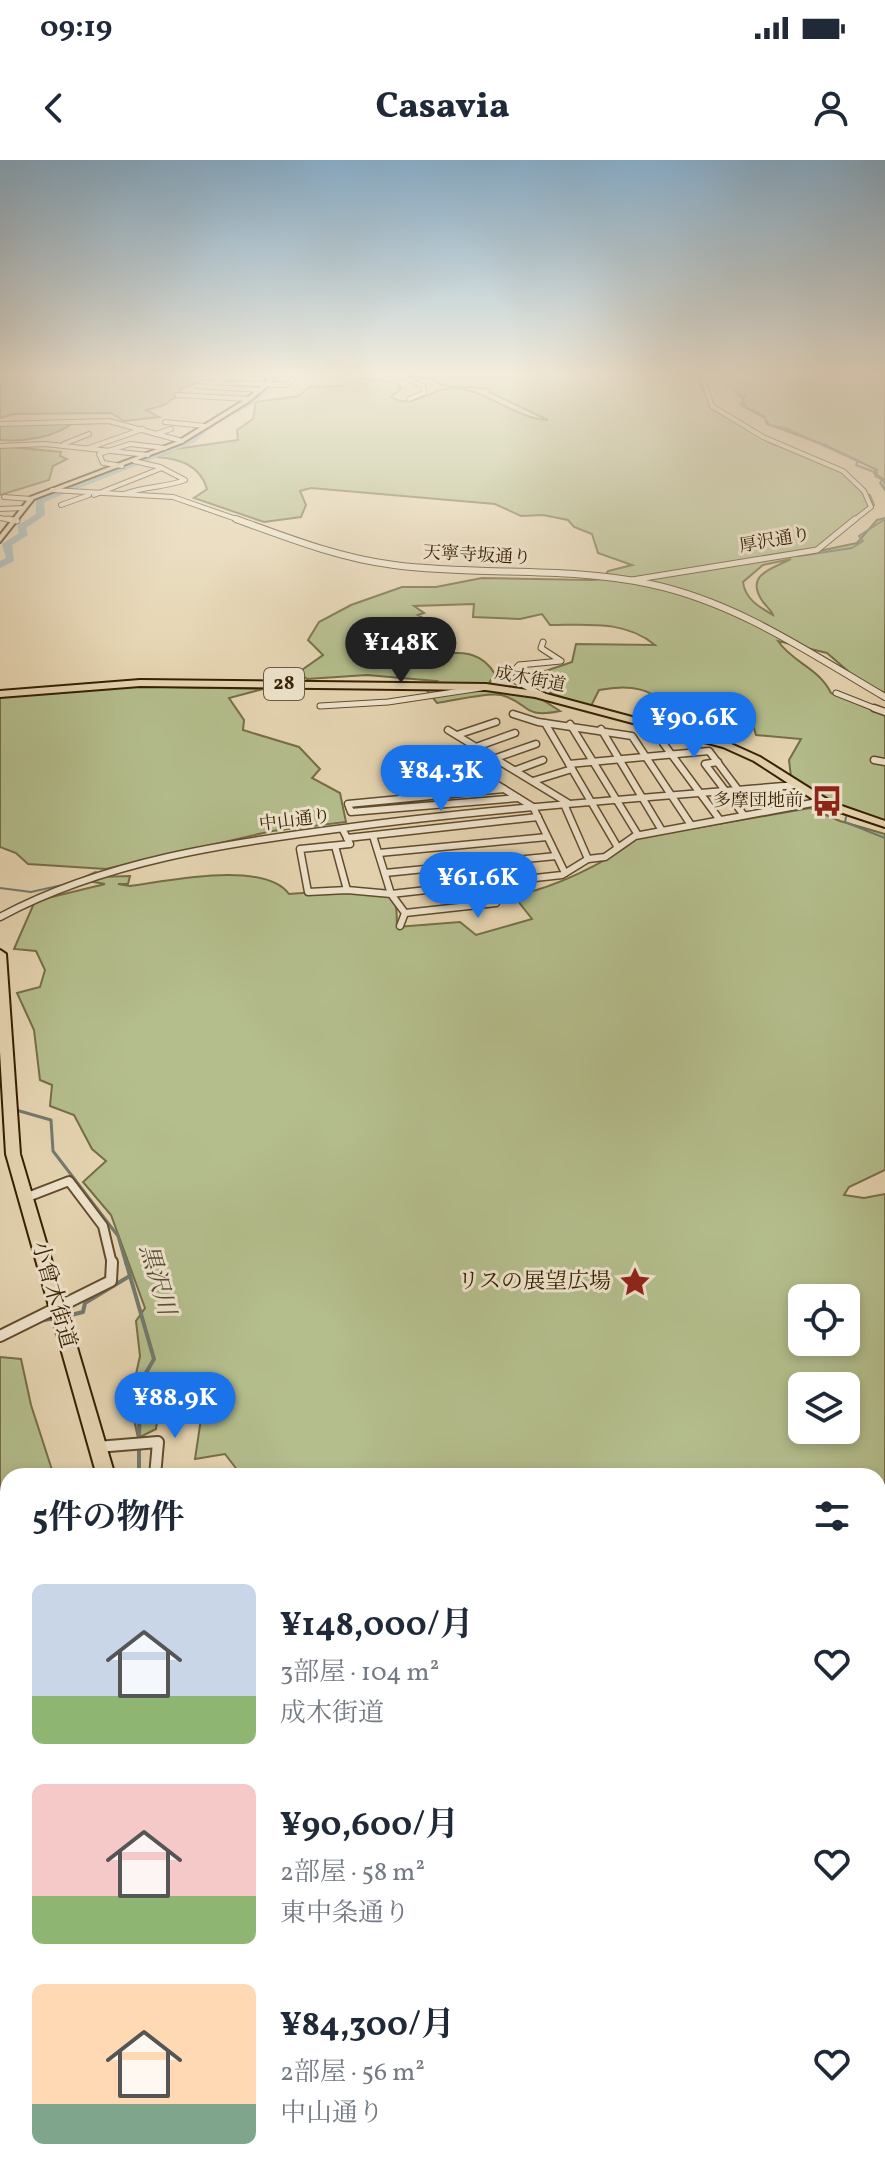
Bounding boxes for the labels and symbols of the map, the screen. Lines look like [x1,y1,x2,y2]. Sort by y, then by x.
street label: 厚沢通り [737,522,813,560]
street label: 天寧寺坂通り [422,541,532,571]
pin: ¥148K [345,617,457,685]
street label: 成木街道 [492,661,568,699]
road number: 28 [264,668,304,700]
pin: ¥90.6K [629,692,759,760]
pin: ¥84.3K [376,745,506,813]
bus stop icon: 多摩団地前 [810,784,844,818]
place label: 多摩団地前 [713,789,803,814]
street label: 中山通り [258,804,332,838]
pin: ¥61.6K [413,852,543,920]
street label: 小曾木街道 [23,1238,83,1352]
water label: 黒沢川 [130,1241,183,1322]
place icon: リスの展望広場 [618,1265,652,1299]
place label: リスの展望広場 [457,1267,611,1298]
pin: ¥88.9K [110,1372,240,1440]

